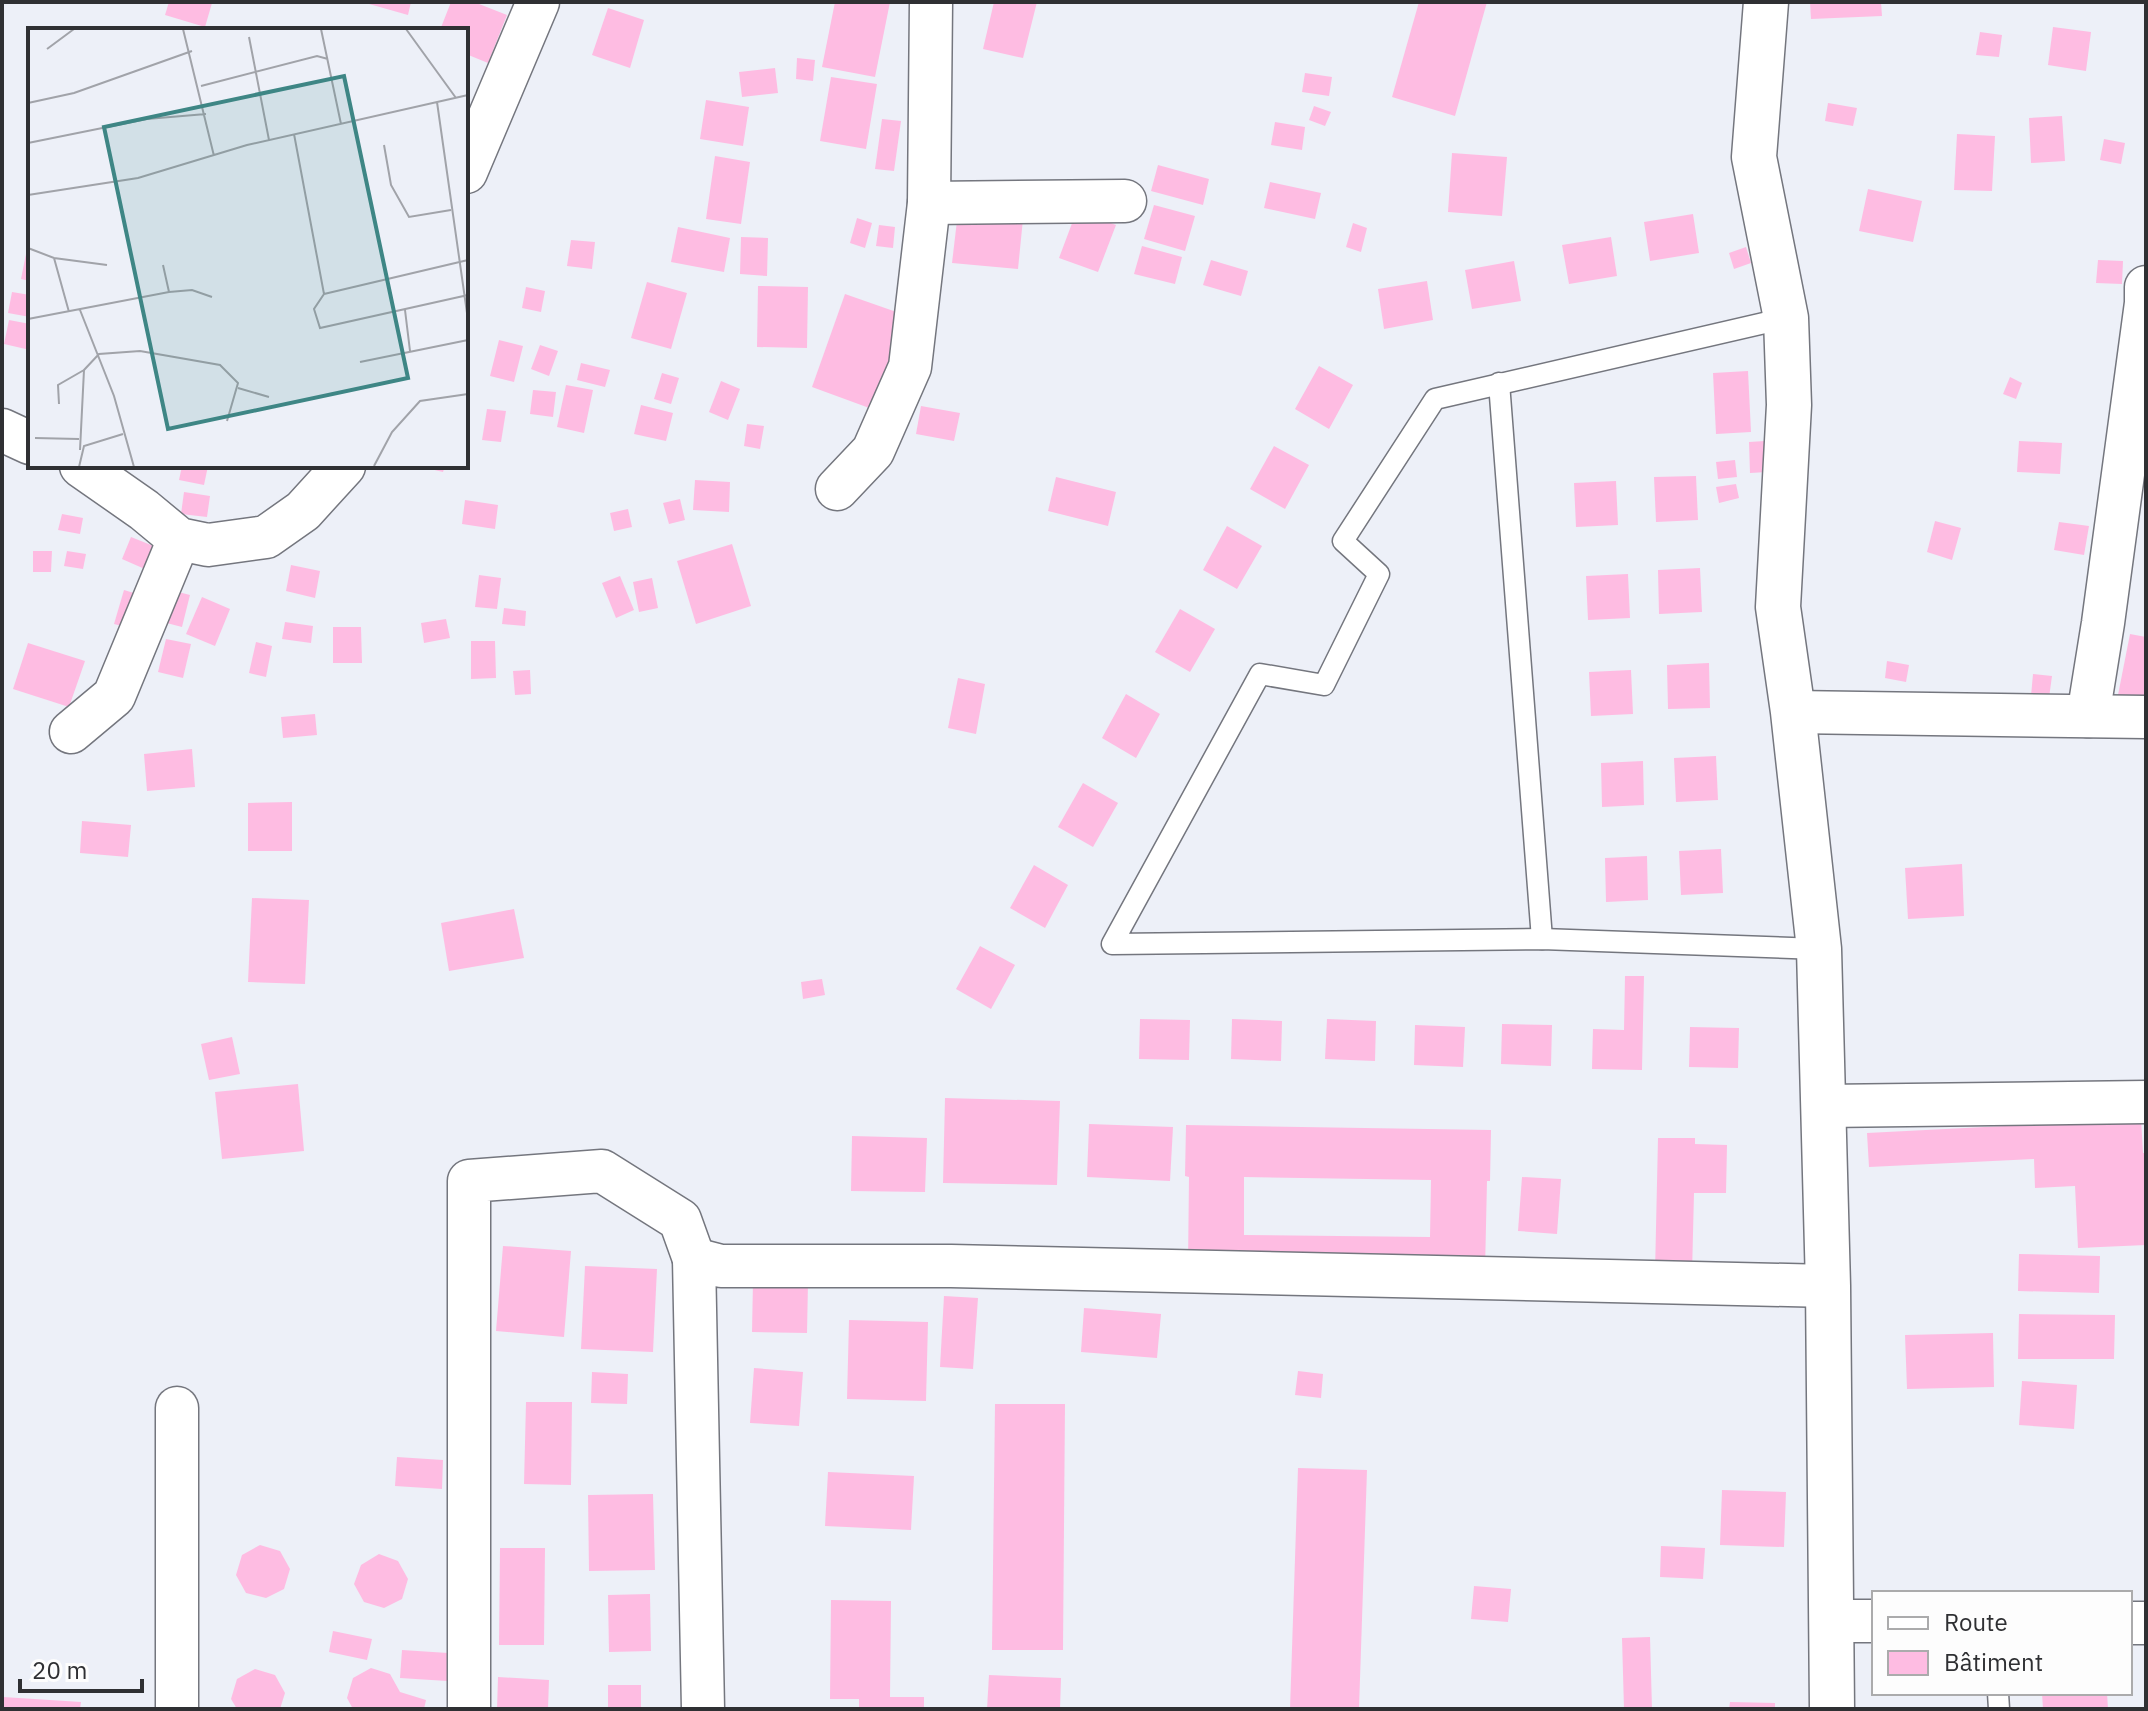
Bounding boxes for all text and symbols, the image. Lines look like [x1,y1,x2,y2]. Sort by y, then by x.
inset map [28,28,468,468]
legend [1872,1591,2132,1695]
text: Route [1944,1606,2008,1638]
scale bar [20,1643,142,1693]
text: Bâtiment [1944,1646,2043,1678]
text: 20 m [32,1654,87,1686]

